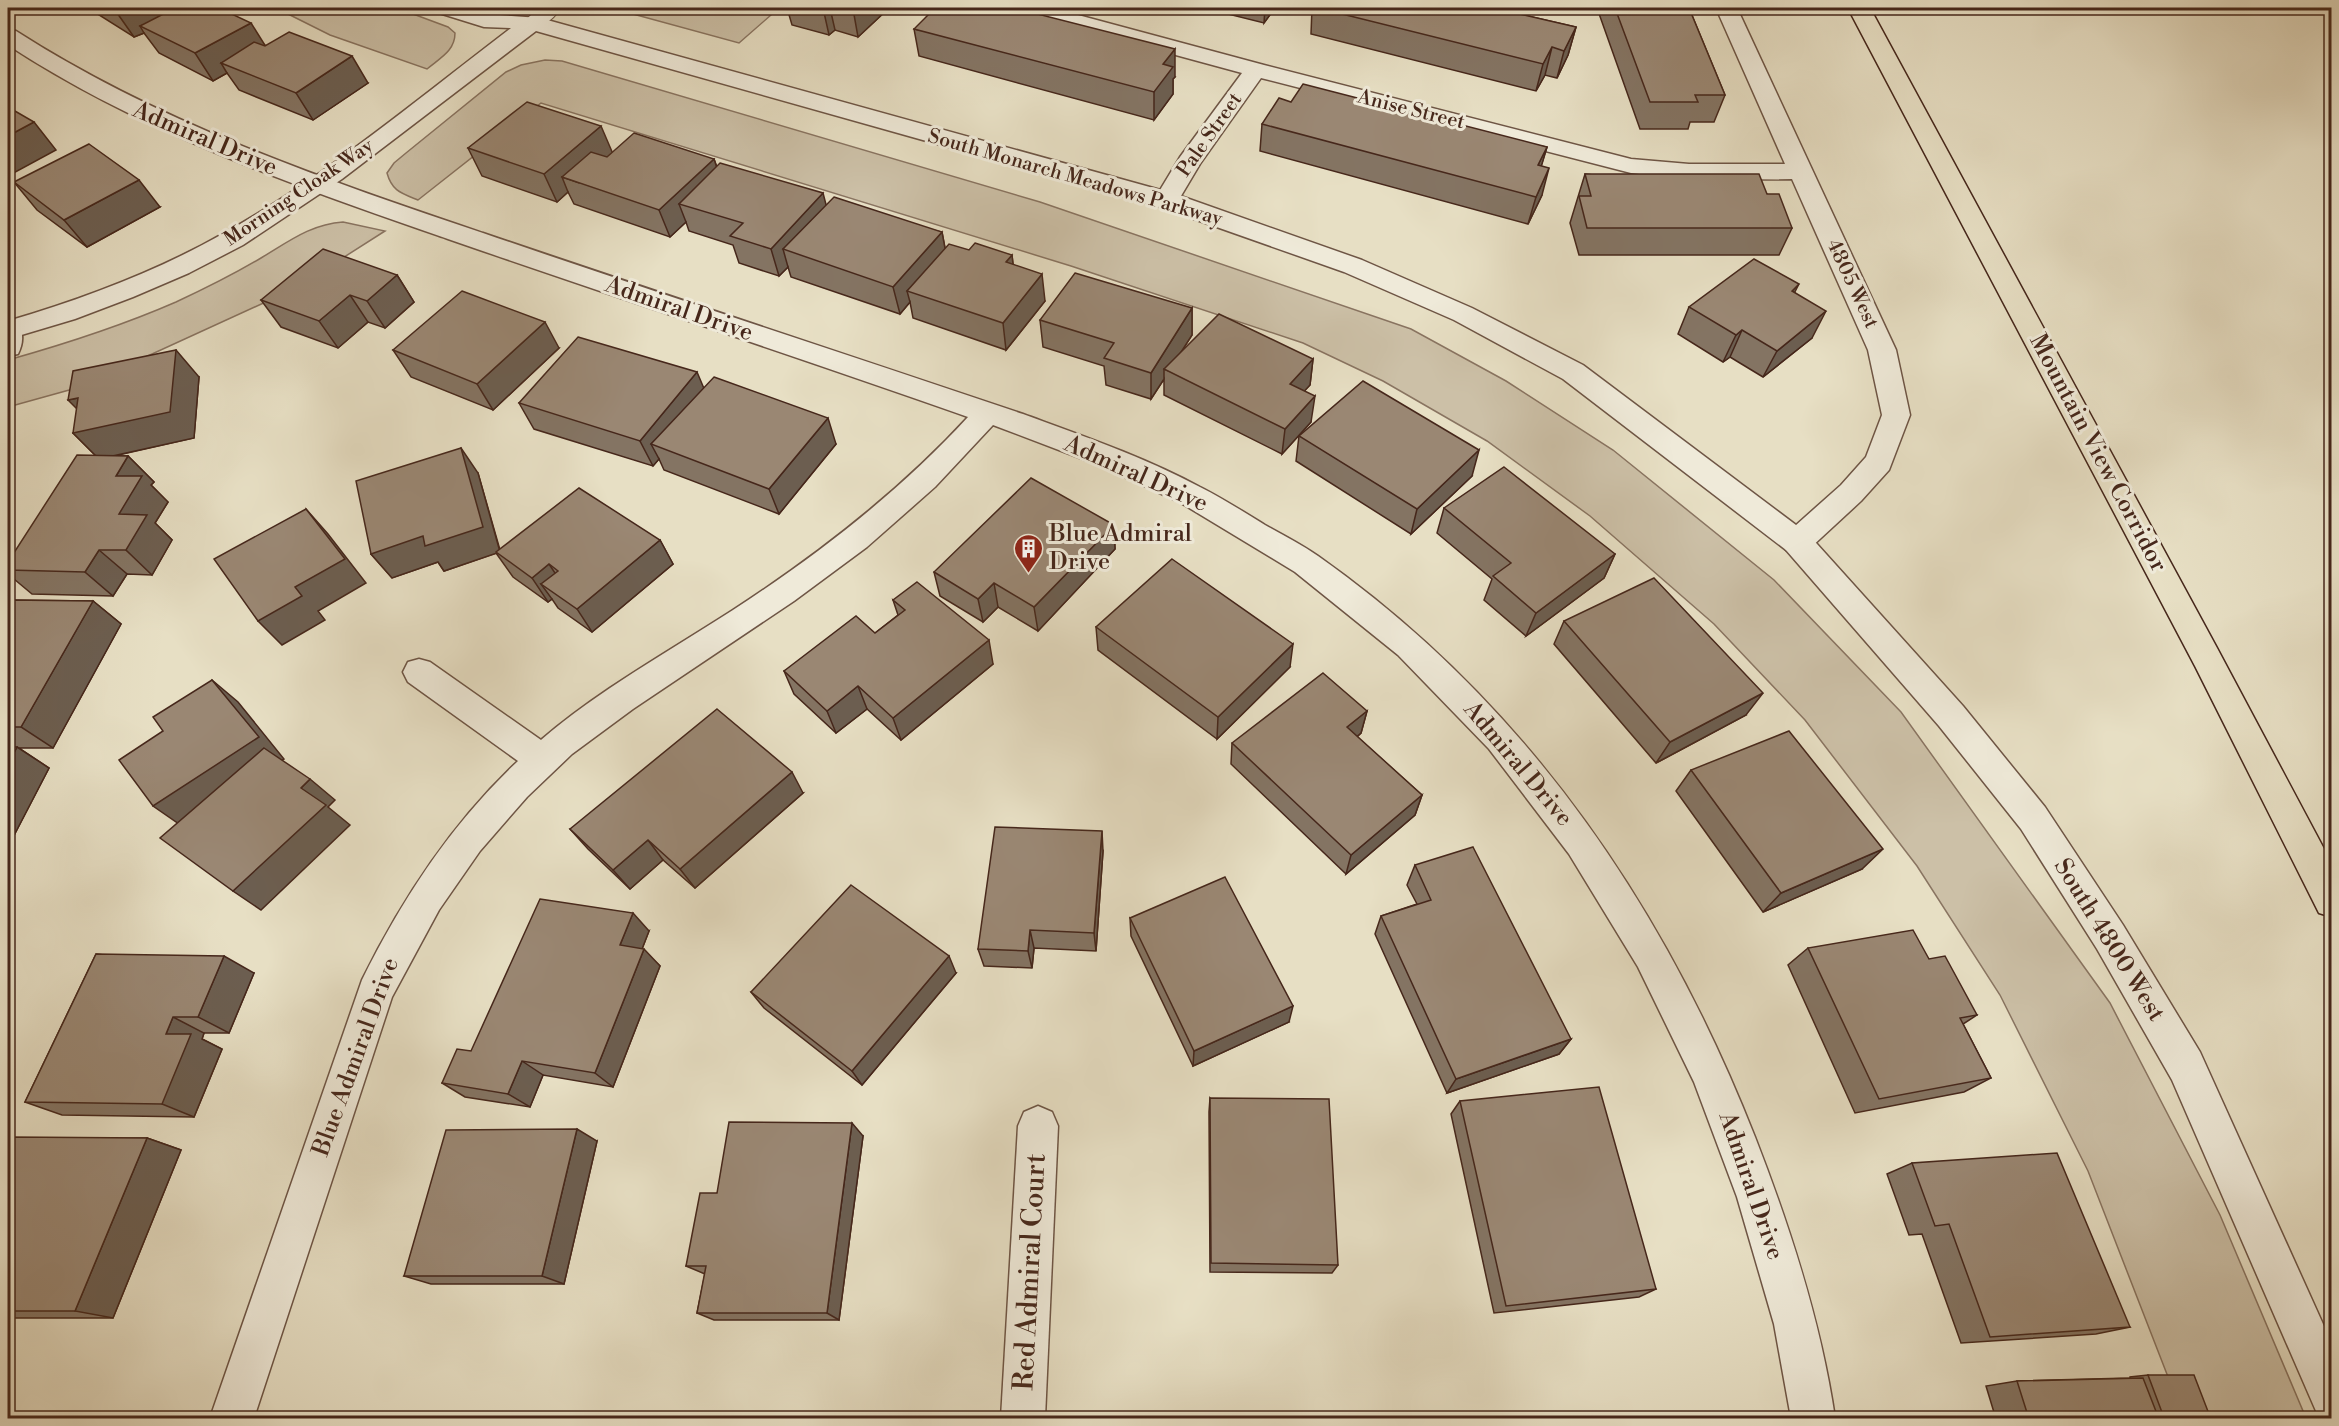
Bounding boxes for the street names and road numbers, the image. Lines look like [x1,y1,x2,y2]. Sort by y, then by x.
street label: Anise Street [1354,84,1467,135]
street label: Pale Street [1172,88,1248,182]
street label: Admiral Drive [127,95,282,183]
street label: South Monarch Meadows Parkway [925,124,1225,232]
street label: Morning Cloak Way [220,134,379,252]
street label: 4805 West [1820,235,1884,333]
street label: Admiral Drive [600,269,757,348]
street label: Mountain View Corridor [2023,329,2173,577]
street label: Admiral Drive [1059,429,1213,519]
street label: Admiral Drive [1456,695,1579,833]
street label: South 4800 West [2047,853,2171,1027]
street label: Blue Admiral Drive [306,954,406,1161]
street label: Admiral Drive [1711,1107,1790,1264]
street label: Red Admiral Court [1006,1153,1054,1391]

